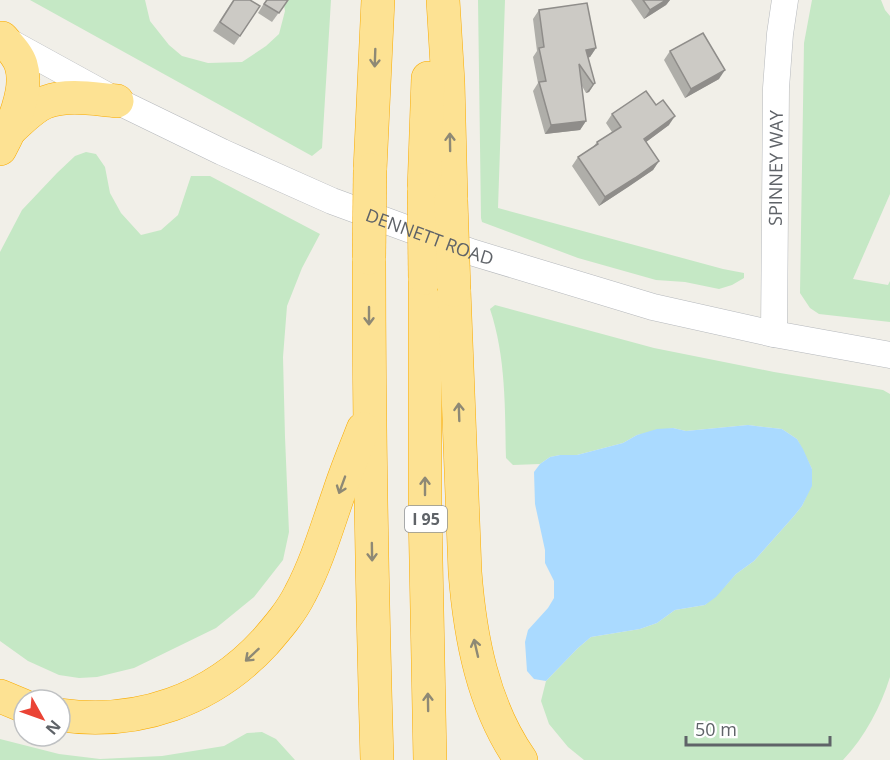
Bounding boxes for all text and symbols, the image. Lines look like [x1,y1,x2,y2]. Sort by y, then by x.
one-way arrow [370,48,381,68]
street label: SPINNEY WAY [763,109,788,226]
one-way arrow [444,132,455,152]
street label: DENNETT ROAD [363,202,497,270]
one-way arrow [363,306,375,326]
one-way arrow [453,403,464,423]
one-way arrow [336,475,347,494]
one-way arrow [419,476,431,496]
road number: I 95 [405,506,447,532]
one-way arrow [366,542,378,562]
one-way arrow [469,639,481,658]
one-way arrow [245,648,260,662]
north arrow [12,688,72,748]
one-way arrow [422,692,434,712]
scale bar [686,709,830,747]
text: N [41,716,66,740]
text: 50 m [695,717,737,741]

